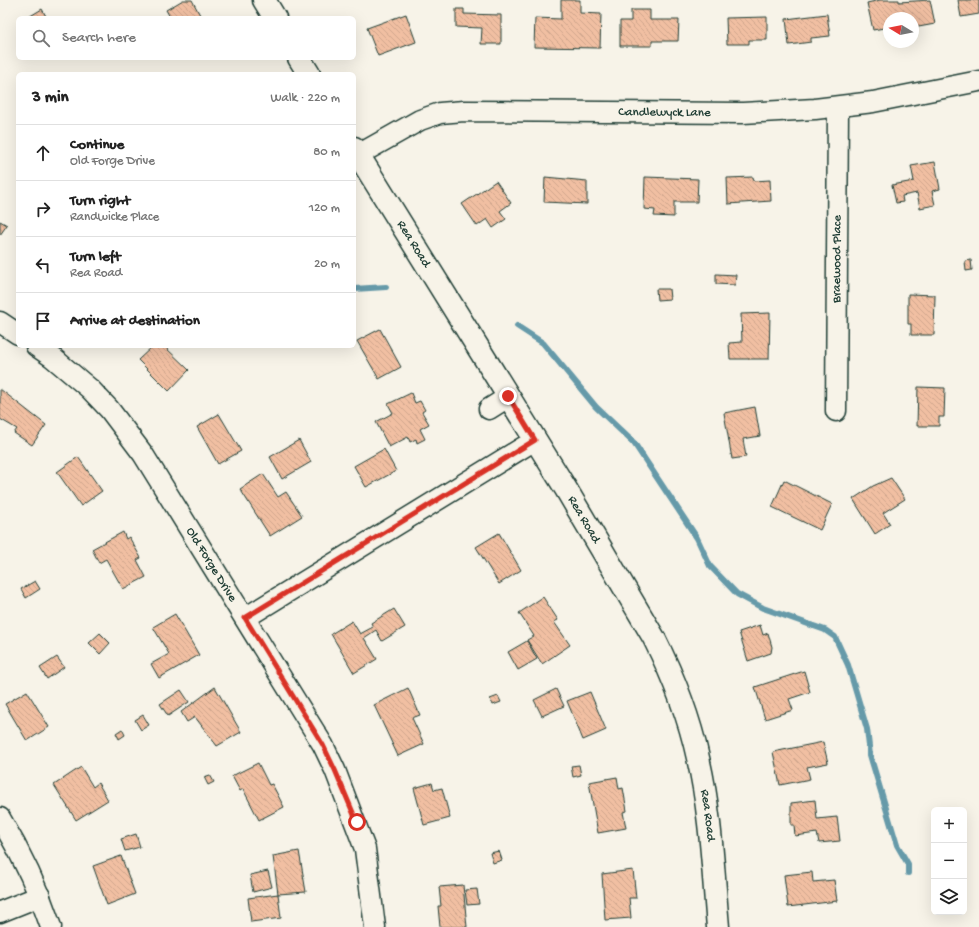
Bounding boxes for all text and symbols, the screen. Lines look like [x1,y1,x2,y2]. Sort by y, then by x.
north arrow [883,12,919,48]
search box [16,16,356,60]
icon: search [30,27,52,49]
text: Search here [62,29,136,47]
text: 3 min [32,88,69,108]
text: Walk · 220 m [270,91,340,106]
street label: Candlewyck Lane [618,105,711,120]
text: Continue [70,136,124,154]
icon: ahead [32,142,54,164]
text: 80 m [313,145,340,160]
text: Old Forge Drive [70,154,155,169]
text: Turn right [70,192,130,210]
icon: right [32,198,54,220]
text: 120 m [309,201,340,216]
text: Randwicke Place [70,210,159,225]
street label: Braewood Place [829,215,845,304]
street label: Rea Road [393,218,435,271]
text: Turn left [70,248,121,266]
icon: left [32,254,54,276]
text: 20 m [314,257,340,272]
text: Rea Road [70,266,122,281]
icon: arrive [32,310,54,332]
text: Arrive at destination [70,312,200,330]
route end [499,387,517,405]
street label: Rea Road [564,493,604,547]
street label: Old Forge Drive [183,524,240,605]
street label: Rea Road [697,788,719,843]
map controls [931,807,967,915]
button: + [931,807,967,843]
route start [348,813,366,831]
button: − [931,843,967,879]
button: layers [931,879,967,915]

